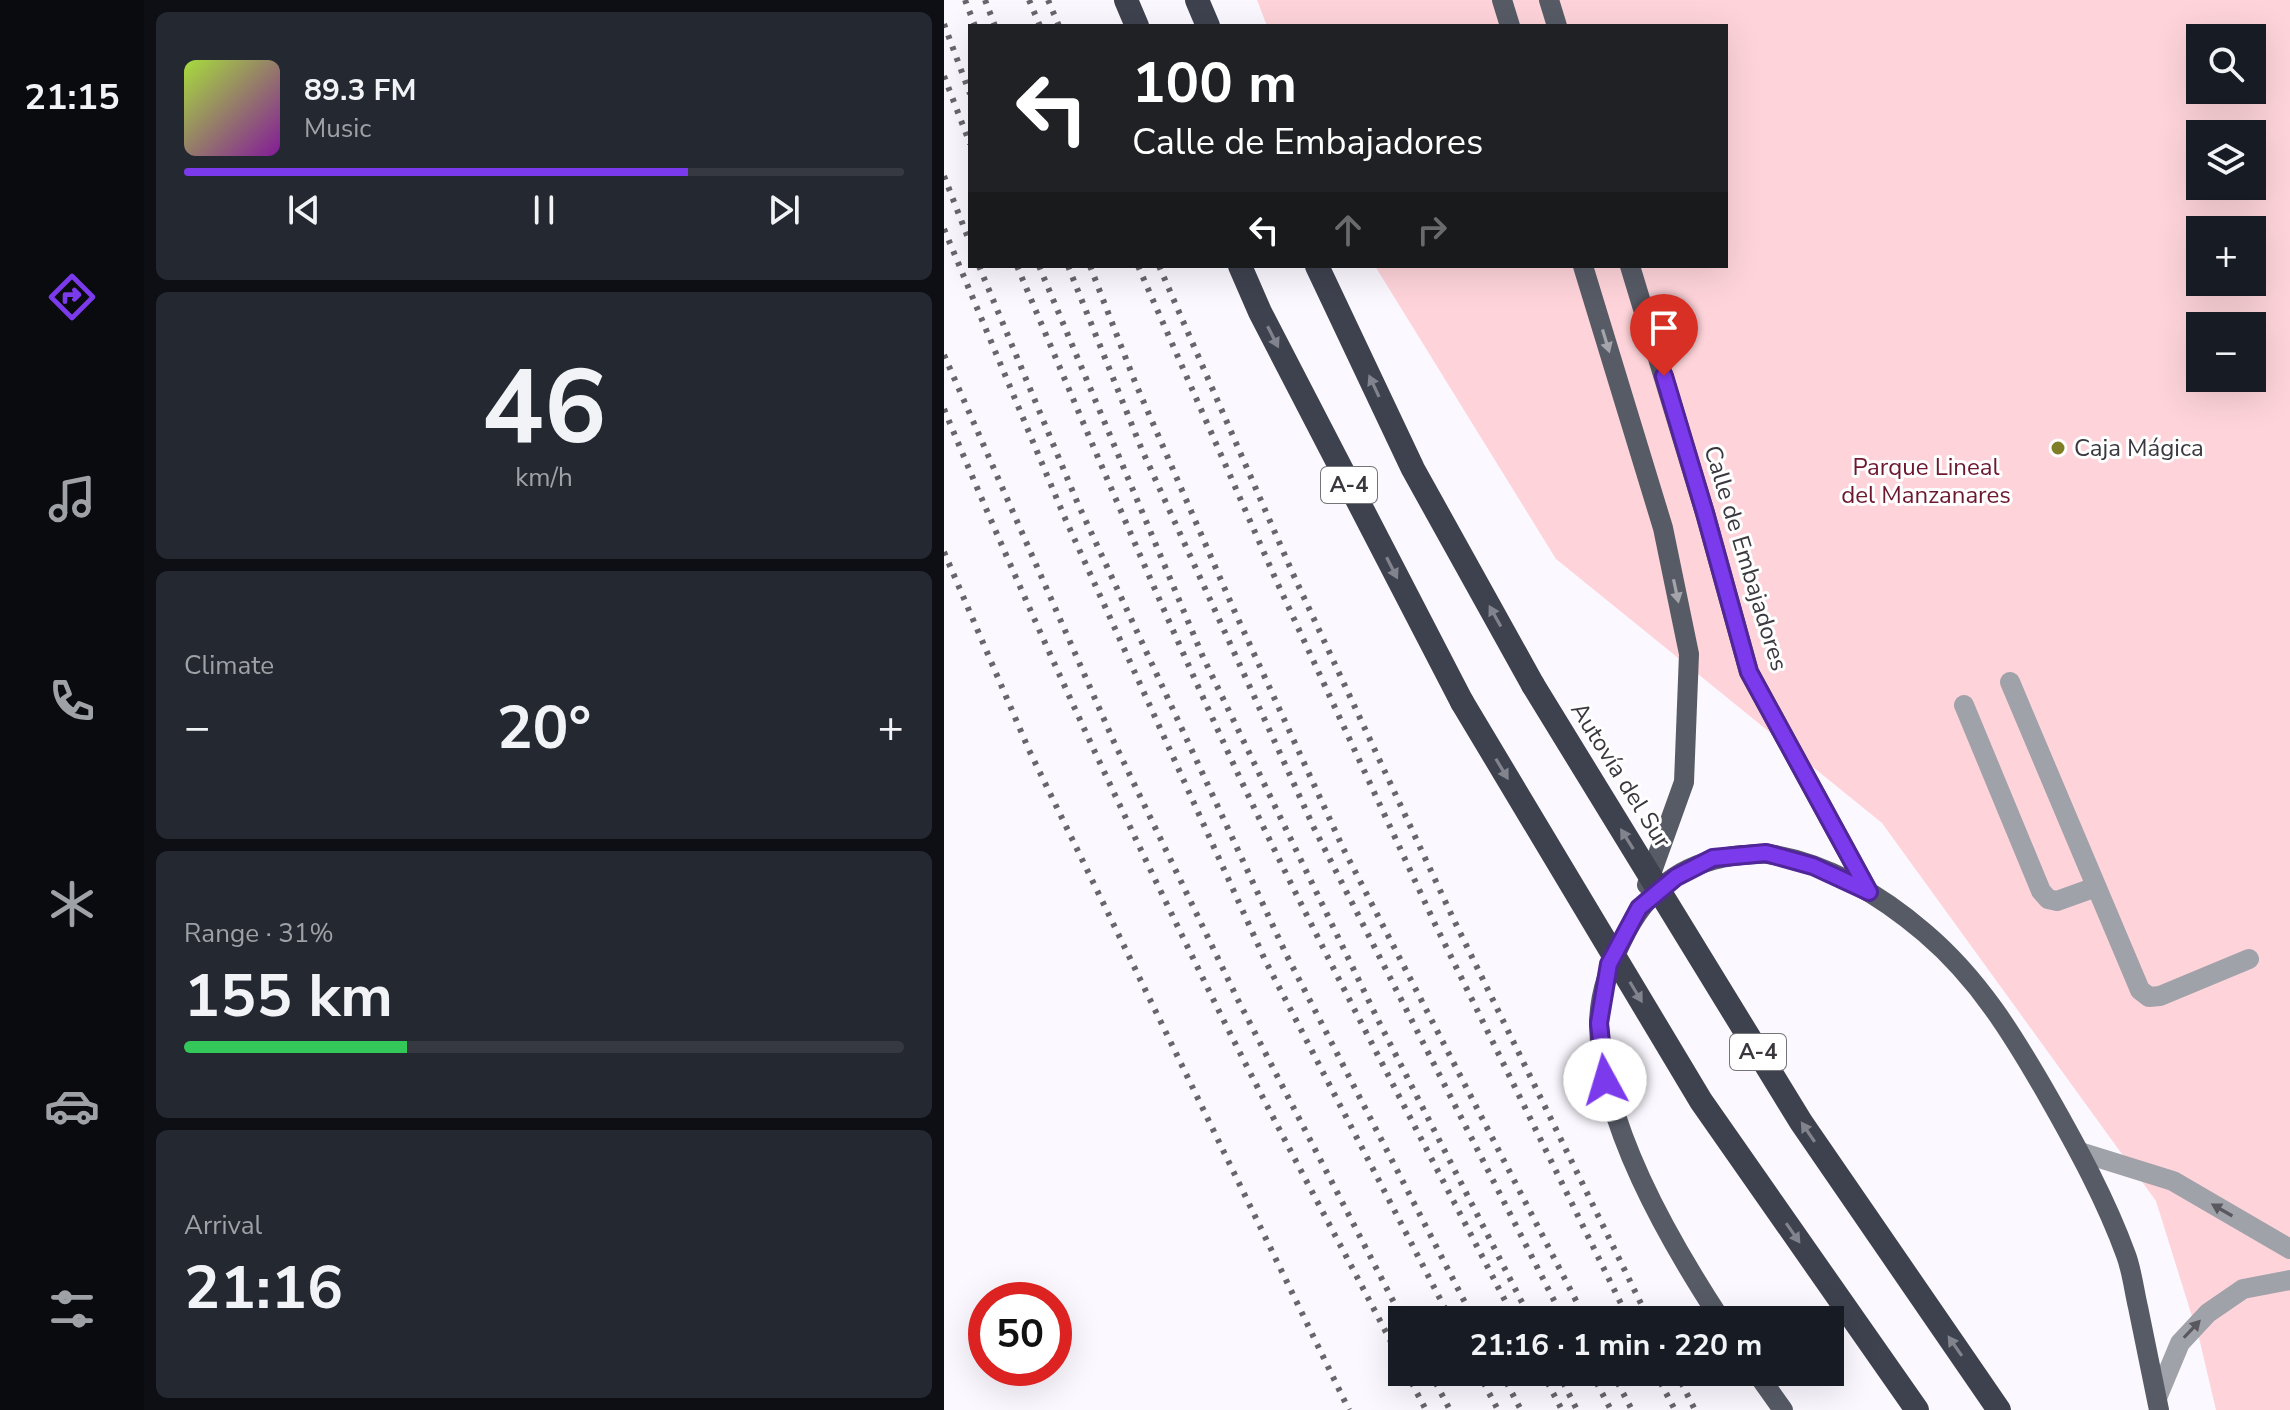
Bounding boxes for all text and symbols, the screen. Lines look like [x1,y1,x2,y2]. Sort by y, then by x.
map controls [2186,24,2266,392]
button: search [2186,24,2266,104]
text: 100 m [1132,45,1297,122]
icon: left [1000,56,1104,160]
text: 89.3 FM [304,70,416,111]
text: 21:15 [24,73,120,122]
text: Music [304,111,371,146]
text: Calle de Embajadores [1132,118,1483,167]
button: layers [2186,120,2266,200]
icon: previous [282,188,326,232]
icon: pause [522,188,566,232]
icon: next [762,188,806,232]
icon: left [1242,208,1286,252]
icon: ahead [1326,208,1370,252]
icon: right [1410,208,1454,252]
button: + [2186,216,2266,296]
icon: directions [44,269,100,325]
pin [1630,294,1698,376]
icon: arrive [1642,306,1686,350]
button: − [2186,312,2266,392]
one-way arrow [1266,325,1279,348]
one-way arrow [1600,329,1613,353]
text: 46 [482,337,606,479]
one-way arrow [1367,375,1381,398]
place label: Caja Mágica [2074,432,2204,464]
marker: Caja Mágica [2049,439,2067,457]
street label: Calle de Embajadores [1696,441,1796,675]
park label: Parque Lineal del Manzanares [1841,451,2011,511]
text: km/h [515,460,573,495]
road number: A-4 [1321,467,1377,503]
icon: music [44,471,100,527]
one-way arrow [1386,556,1399,579]
one-way arrow [1670,578,1683,603]
one-way arrow [1488,605,1502,628]
text: Climate [184,648,274,683]
icon: phone [44,673,100,729]
text: 20° [497,687,591,769]
street label: Autovía del Sur [1563,696,1679,854]
text: − [184,698,210,758]
text: + [878,698,904,758]
one-way arrow [1495,758,1509,780]
one-way arrow [1621,828,1635,850]
icon: climate [44,876,100,932]
text: Range · 31% [184,916,334,951]
text: 155 km [184,955,393,1037]
one-way arrow [1629,981,1643,1003]
road number: A-4 [1730,1034,1786,1070]
position arrow [1563,1038,1647,1122]
icon: car [44,1078,100,1134]
one-way arrow [1801,1121,1816,1142]
one-way arrow [2211,1203,2234,1217]
text: Arrival [184,1208,262,1243]
one-way arrow [1785,1222,1800,1243]
text: 21:16 [184,1247,343,1329]
icon: filters [44,1281,100,1337]
speed limit sign: 50 [968,1282,1072,1386]
one-way arrow [2183,1320,2201,1339]
text: 21:16 · 1 min · 220 m [1470,1325,1762,1366]
one-way arrow [1948,1335,1963,1356]

